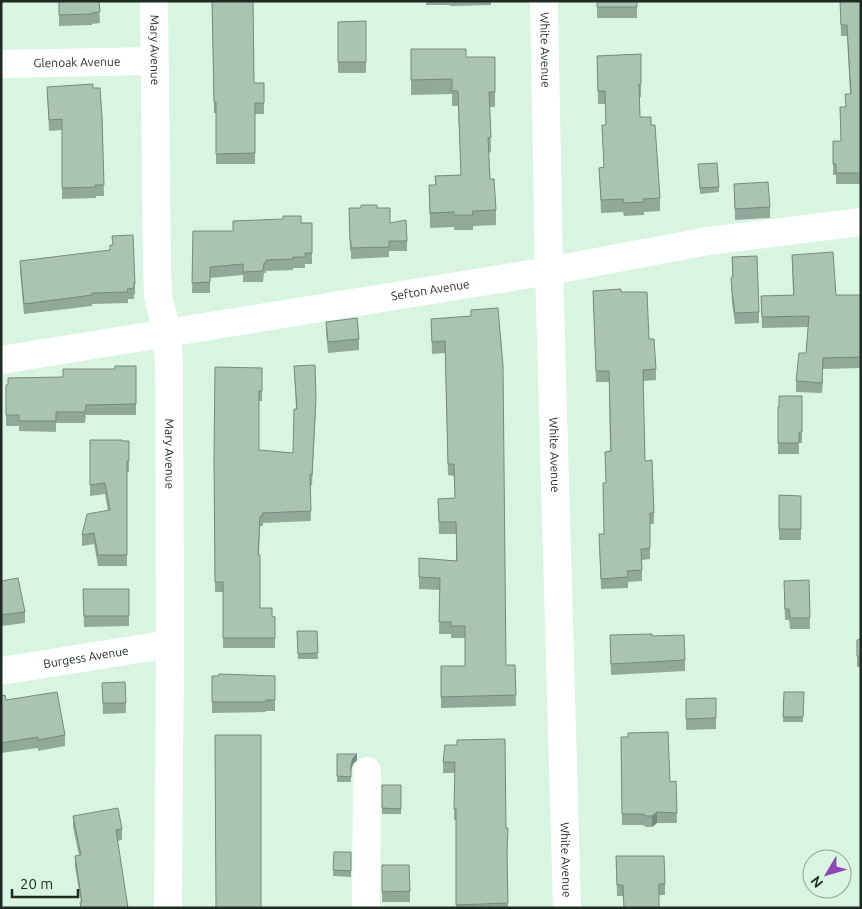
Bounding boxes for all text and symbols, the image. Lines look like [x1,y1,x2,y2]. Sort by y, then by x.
street label: White Avenue [538,12,553,88]
street label: Mary Avenue [148,15,162,85]
street label: Glenoak Avenue [33,55,121,69]
street label: Sefton Avenue [390,277,470,303]
street label: White Avenue [547,417,562,493]
street label: Mary Avenue [163,419,176,489]
street label: Burgess Avenue [42,644,129,670]
street label: White Avenue [559,822,574,898]
north arrow [802,849,852,899]
scale bar [12,866,79,898]
text: N [807,873,826,891]
text: 20 m [20,875,53,892]

